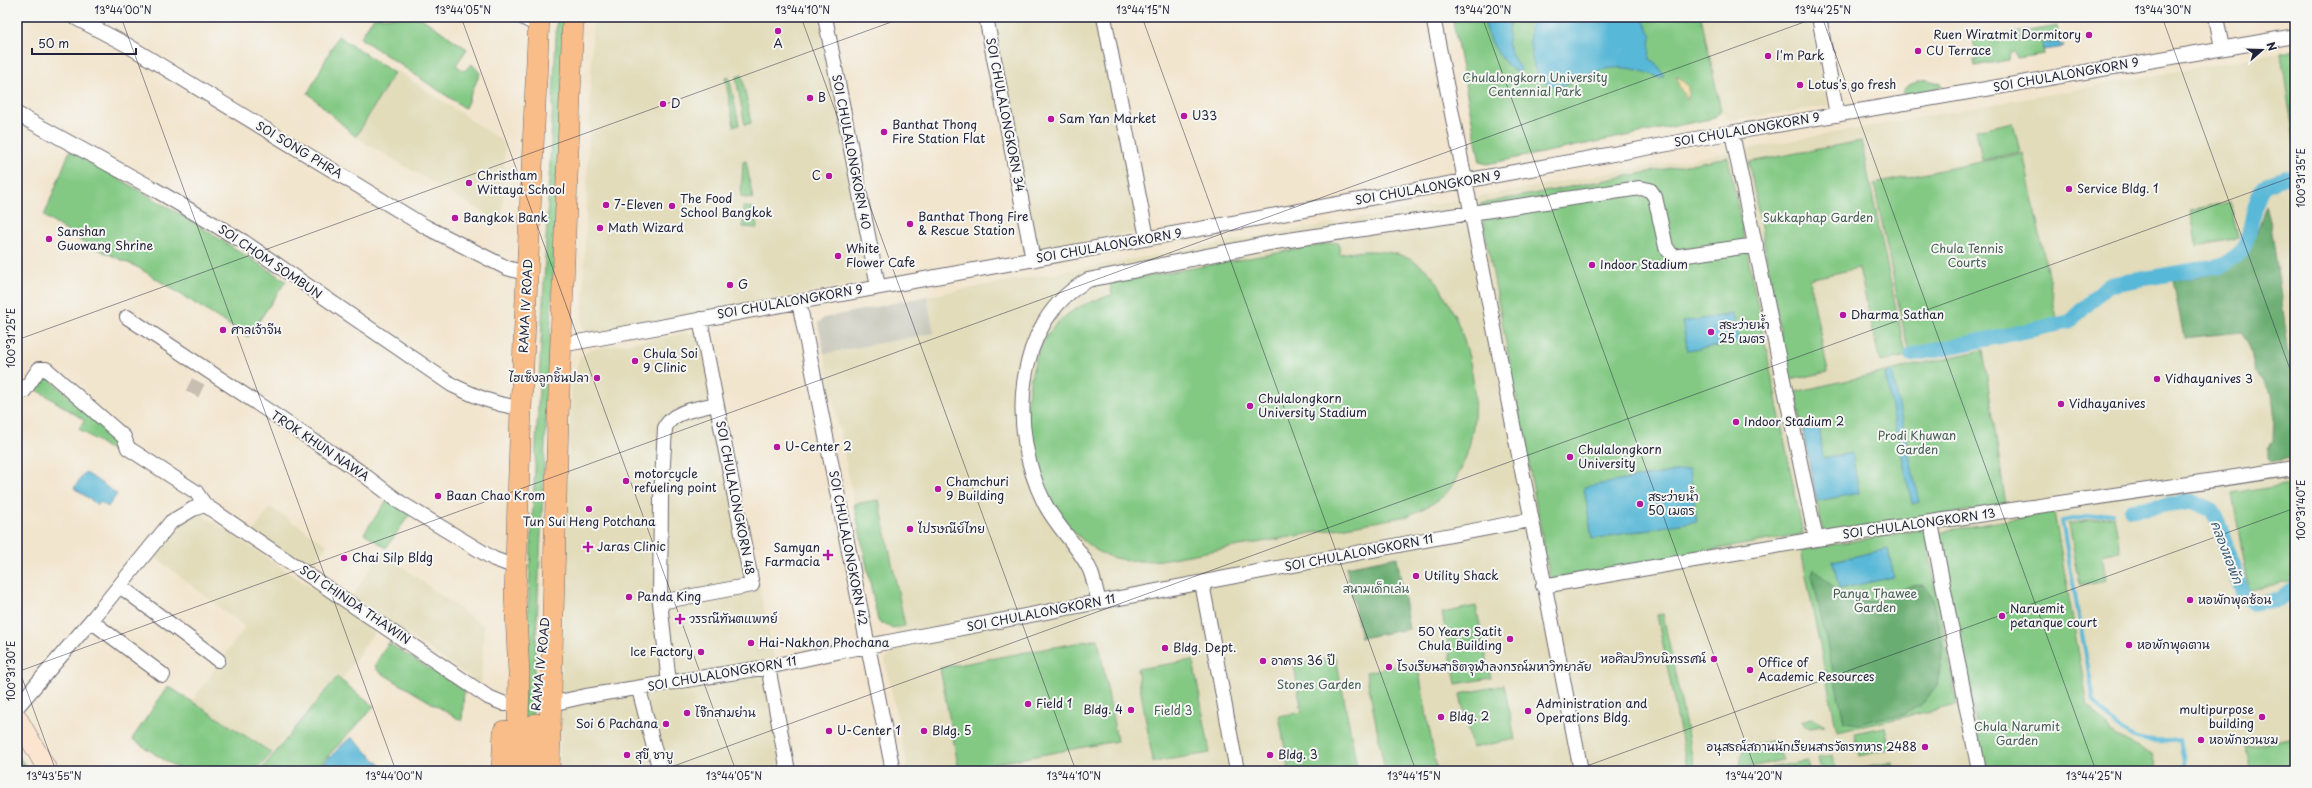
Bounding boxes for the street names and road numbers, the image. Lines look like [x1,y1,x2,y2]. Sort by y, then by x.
street label: SOI CHULALONGKORN 34 [982,36,1030,193]
street label: SOI CHULALONGKORN 9 [1991,52,2140,96]
street label: SOI CHULALONGKORN 40 [828,73,876,231]
street label: SOI CHULALONGKORN 9 [1672,107,1821,151]
street label: SOI SONG PHRA [253,116,346,182]
street label: SOI CHULALONGKORN 9 [1353,165,1502,209]
street label: SOI CHOM SOMBUN [215,220,326,303]
street label: SOI CHULALONGKORN 9 [1034,223,1183,267]
street label: RAMA IV ROAD [514,259,536,353]
street label: SOI CHULALONGKORN 9 [715,279,864,323]
street label: TROK KHUN NAWA [268,406,373,485]
street label: SOI CHULALONGKORN 48 [712,419,760,576]
street label: SOI CHULALONGKORN 42 [825,469,873,627]
street label: SOI CHULALONGKORN 13 [1841,503,1996,543]
street label: SOI CHULALONGKORN 11 [1283,529,1435,575]
street label: SOI CHINDA THAWIN [297,560,414,648]
street label: SOI CHULALONGKORN 11 [965,589,1117,635]
street label: RAMA IV ROAD [526,616,554,712]
street label: SOI CHULALONGKORN 11 [646,651,798,695]

